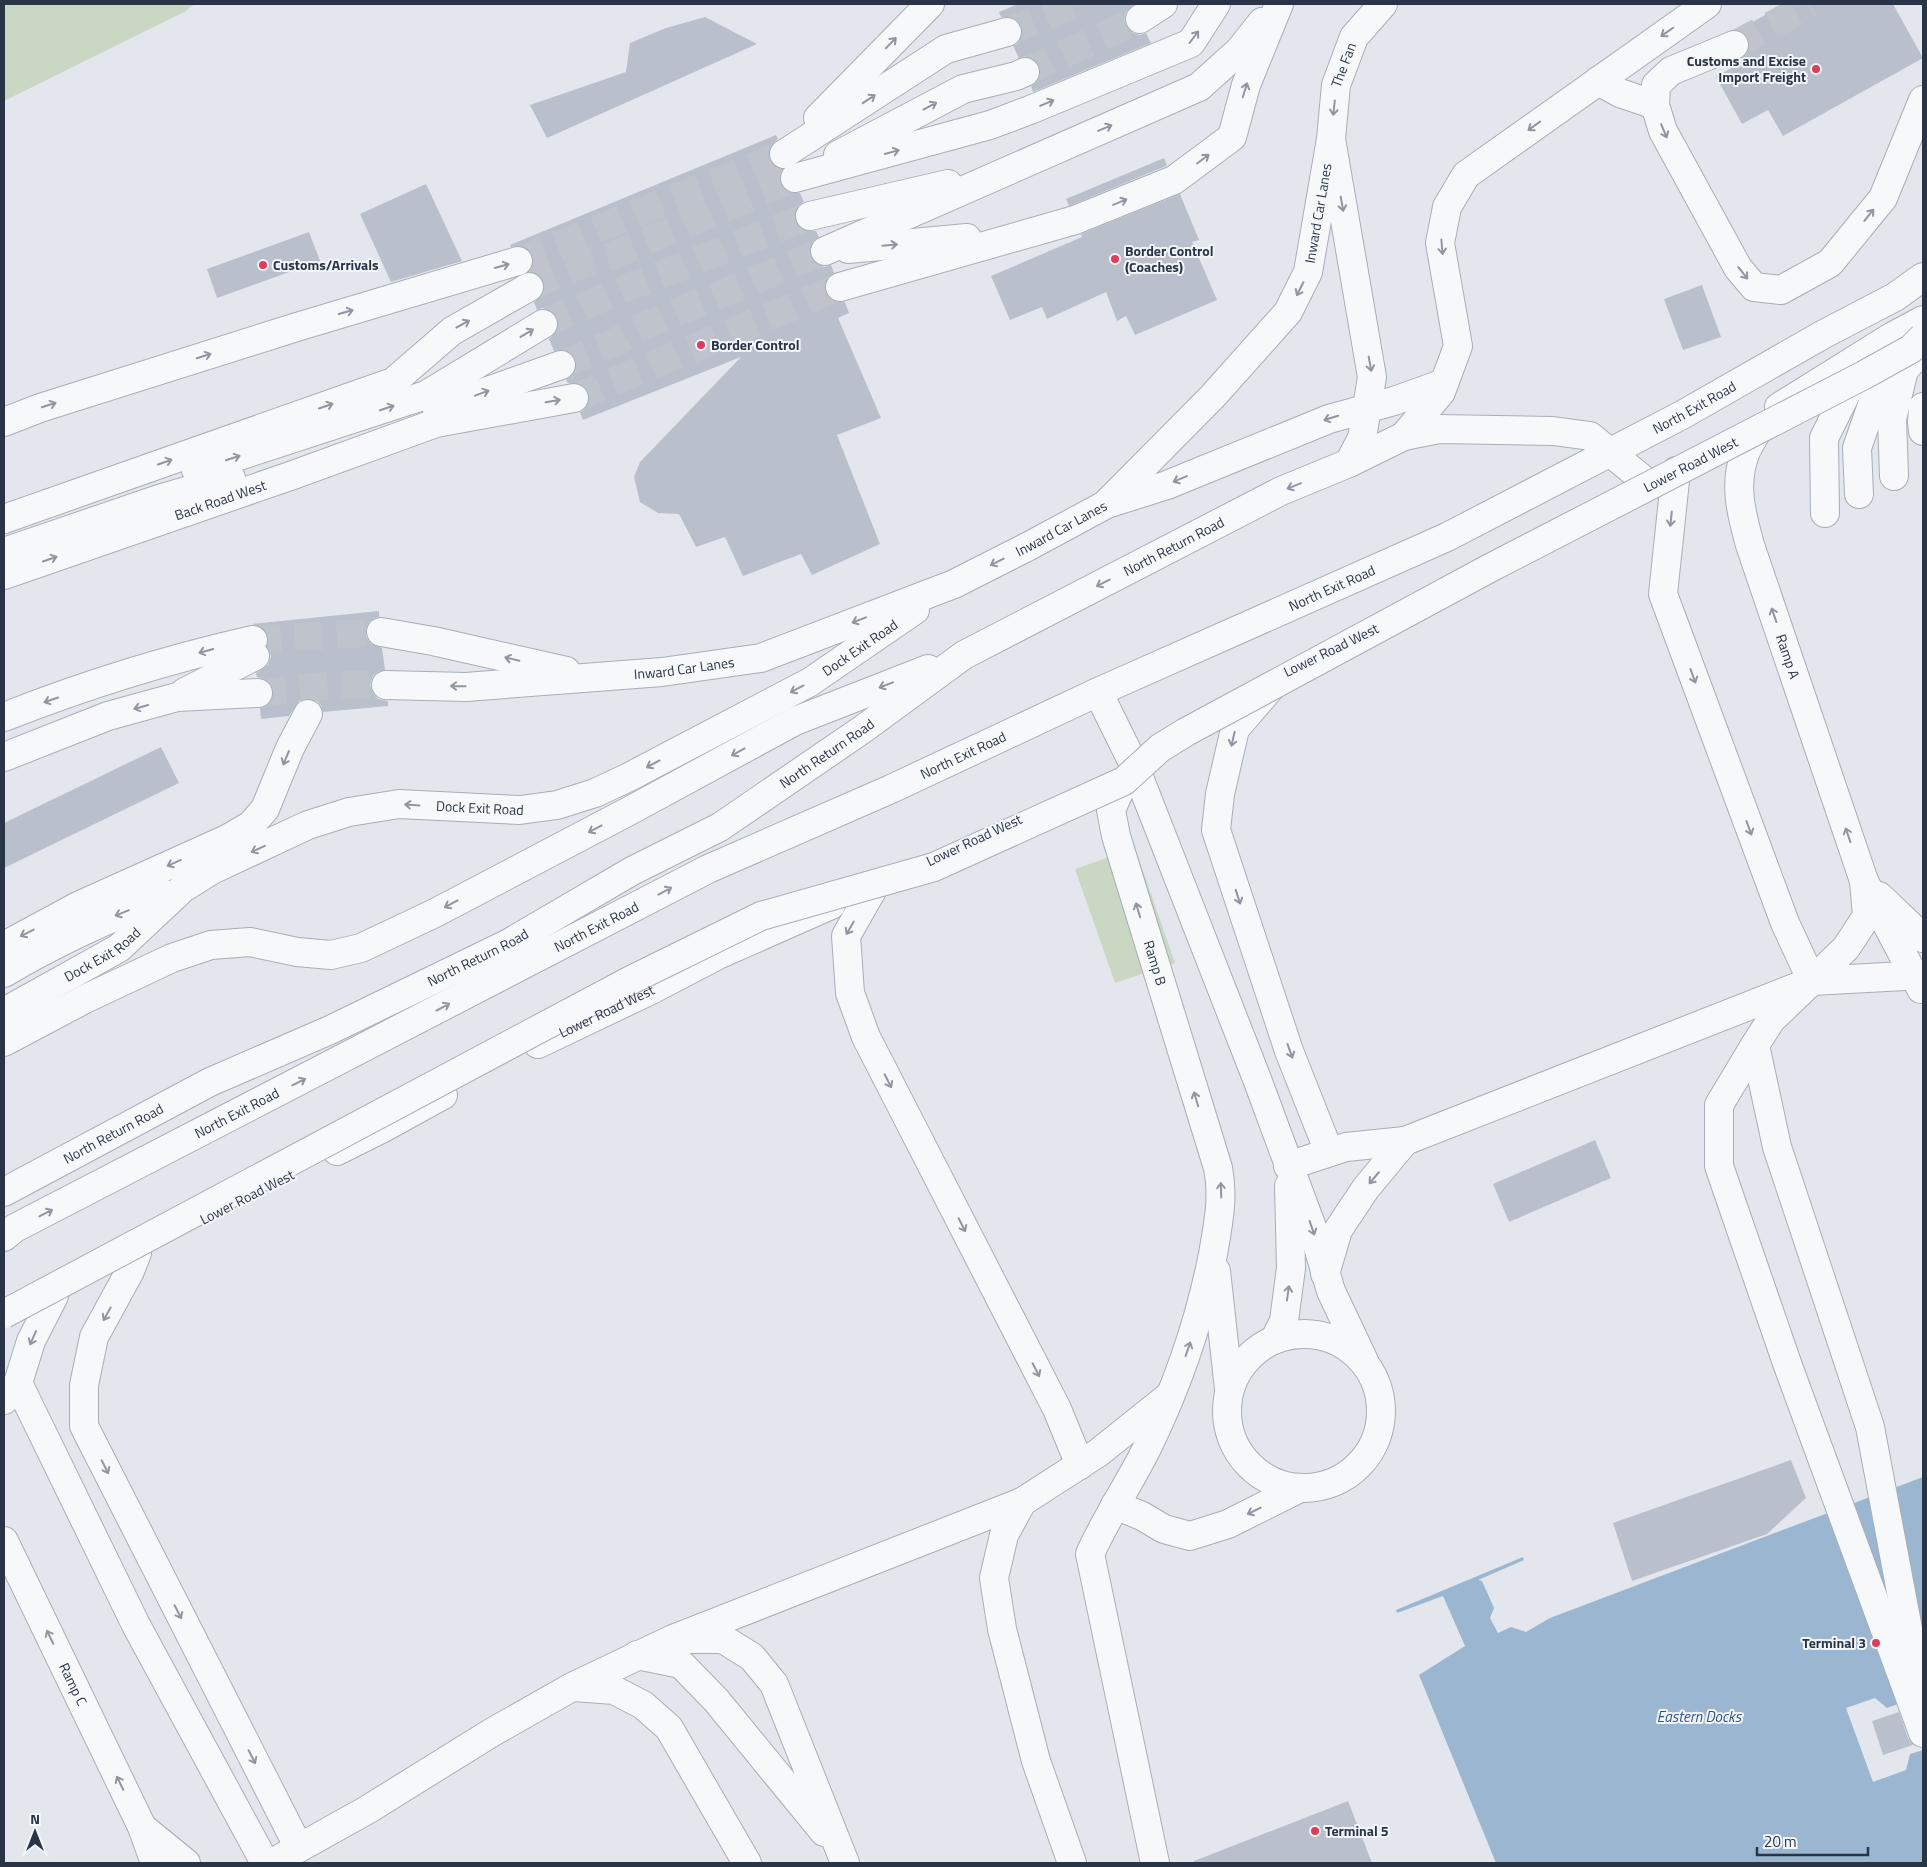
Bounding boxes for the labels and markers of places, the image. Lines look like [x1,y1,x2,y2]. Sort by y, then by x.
place label: Customs and Excise Import Freight [1687,50,1806,87]
marker: Customs and Excise Import Freight [1810,63,1822,75]
place label: Border Control (Coaches) [1125,240,1214,277]
marker: Border Control (Coaches) [1109,253,1121,265]
place label: Customs/Arrivals [273,254,379,275]
marker: Customs/Arrivals [257,259,269,271]
place label: Border Control [711,334,800,355]
marker: Border Control [695,339,707,351]
place label: Terminal 3 [1802,1632,1866,1653]
marker: Terminal 3 [1870,1637,1882,1649]
place label: Terminal 5 [1325,1820,1389,1841]
marker: Terminal 5 [1309,1825,1321,1837]

